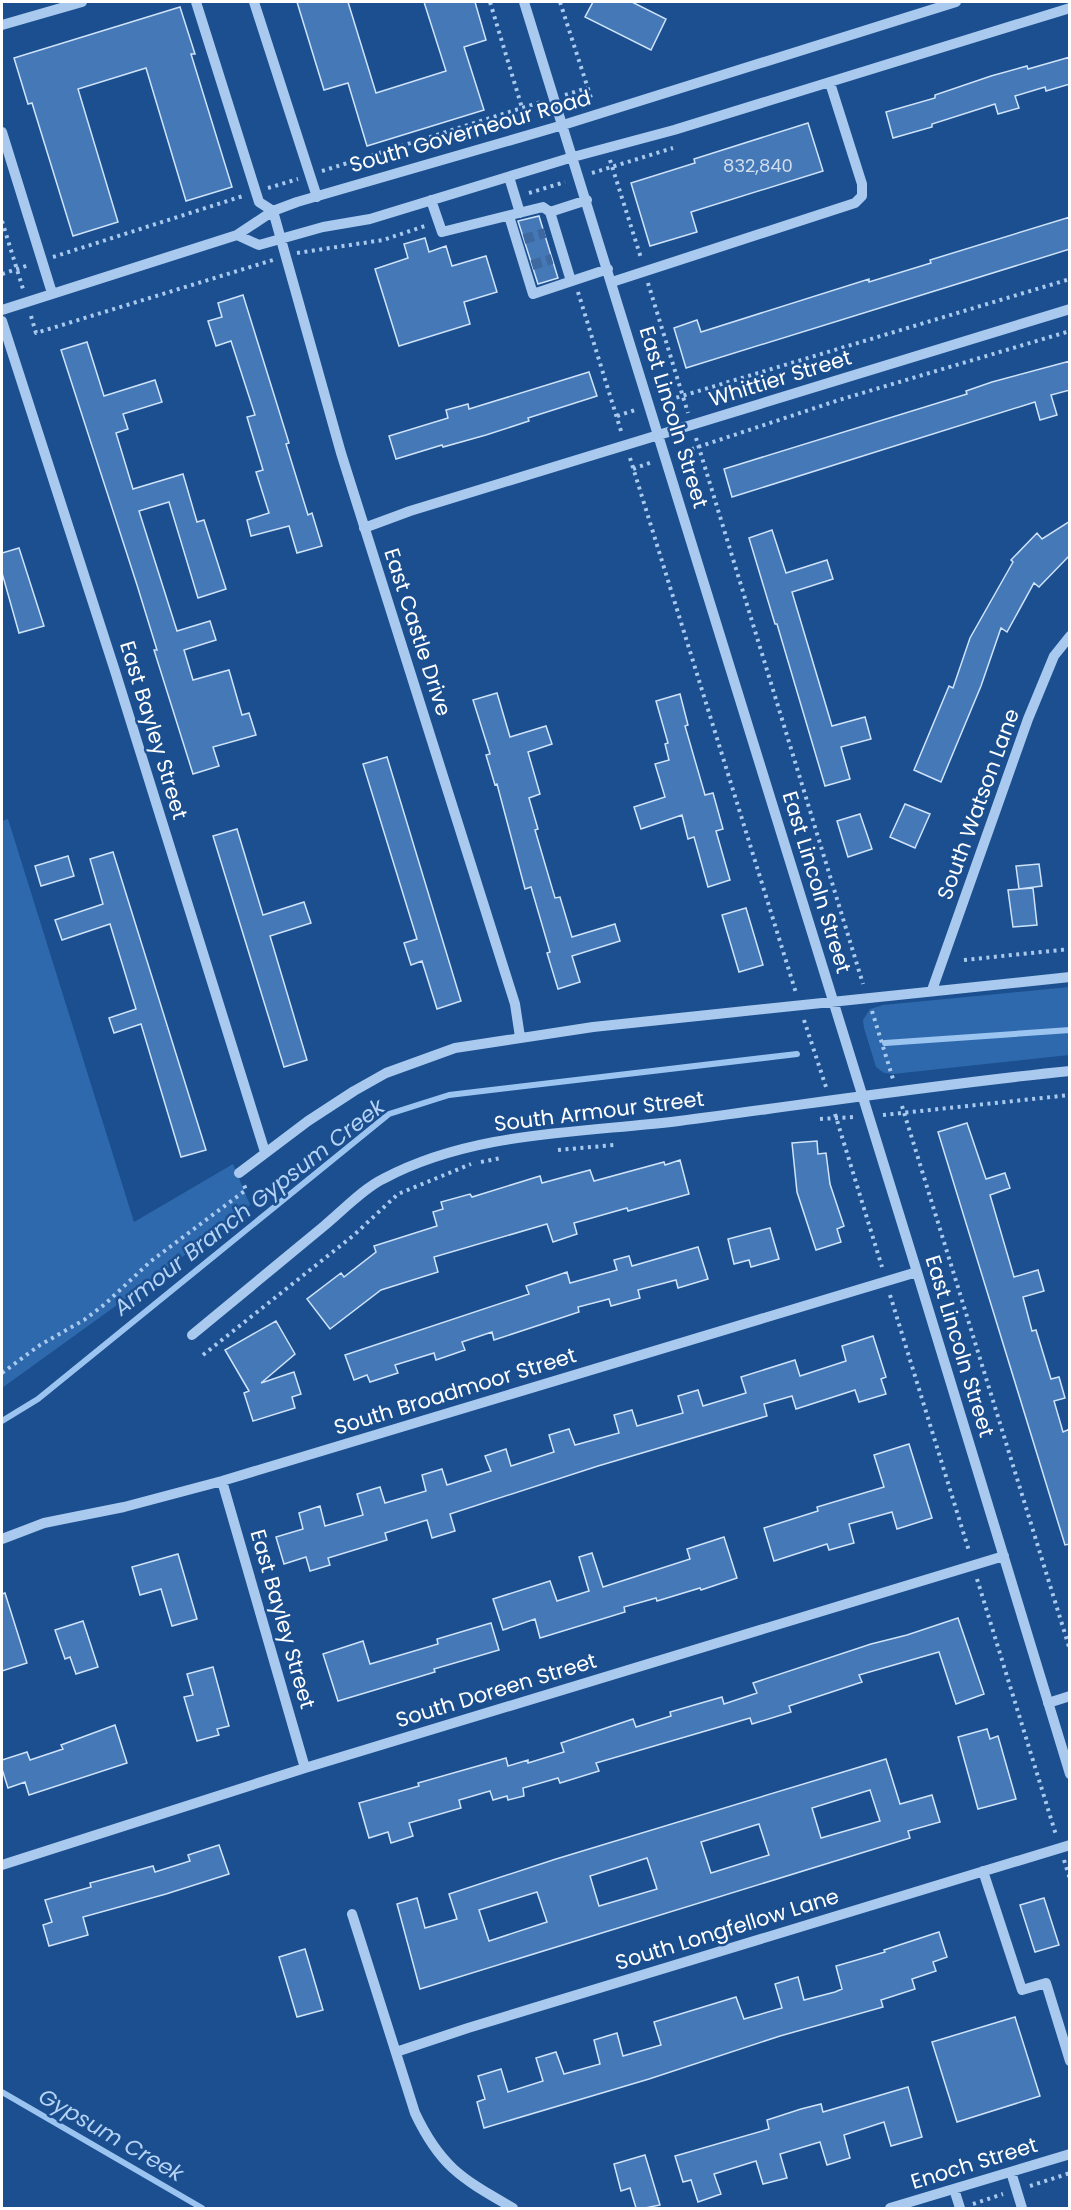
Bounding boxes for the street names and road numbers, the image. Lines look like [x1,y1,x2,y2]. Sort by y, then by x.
street label: South Governeour Road [346,83,594,179]
street label: East Lincoln Street [633,323,715,511]
street label: Whittier Street [705,343,855,413]
street label: East Castle Drive [377,544,459,720]
street label: East Bayley Street [113,637,195,823]
street label: South Watson Lane [930,704,1026,904]
street label: East Lincoln Street [776,788,858,976]
street label: South Armour Street [492,1084,706,1138]
street label: East Lincoln Street [919,1252,1001,1440]
street label: South Broadmoor Street [330,1340,580,1442]
street label: East Bayley Street [244,1526,322,1712]
street label: South Doreen Street [392,1646,600,1734]
street label: South Longfellow Lane [612,1881,842,1977]
street label: Enoch Street [907,2130,1041,2196]

